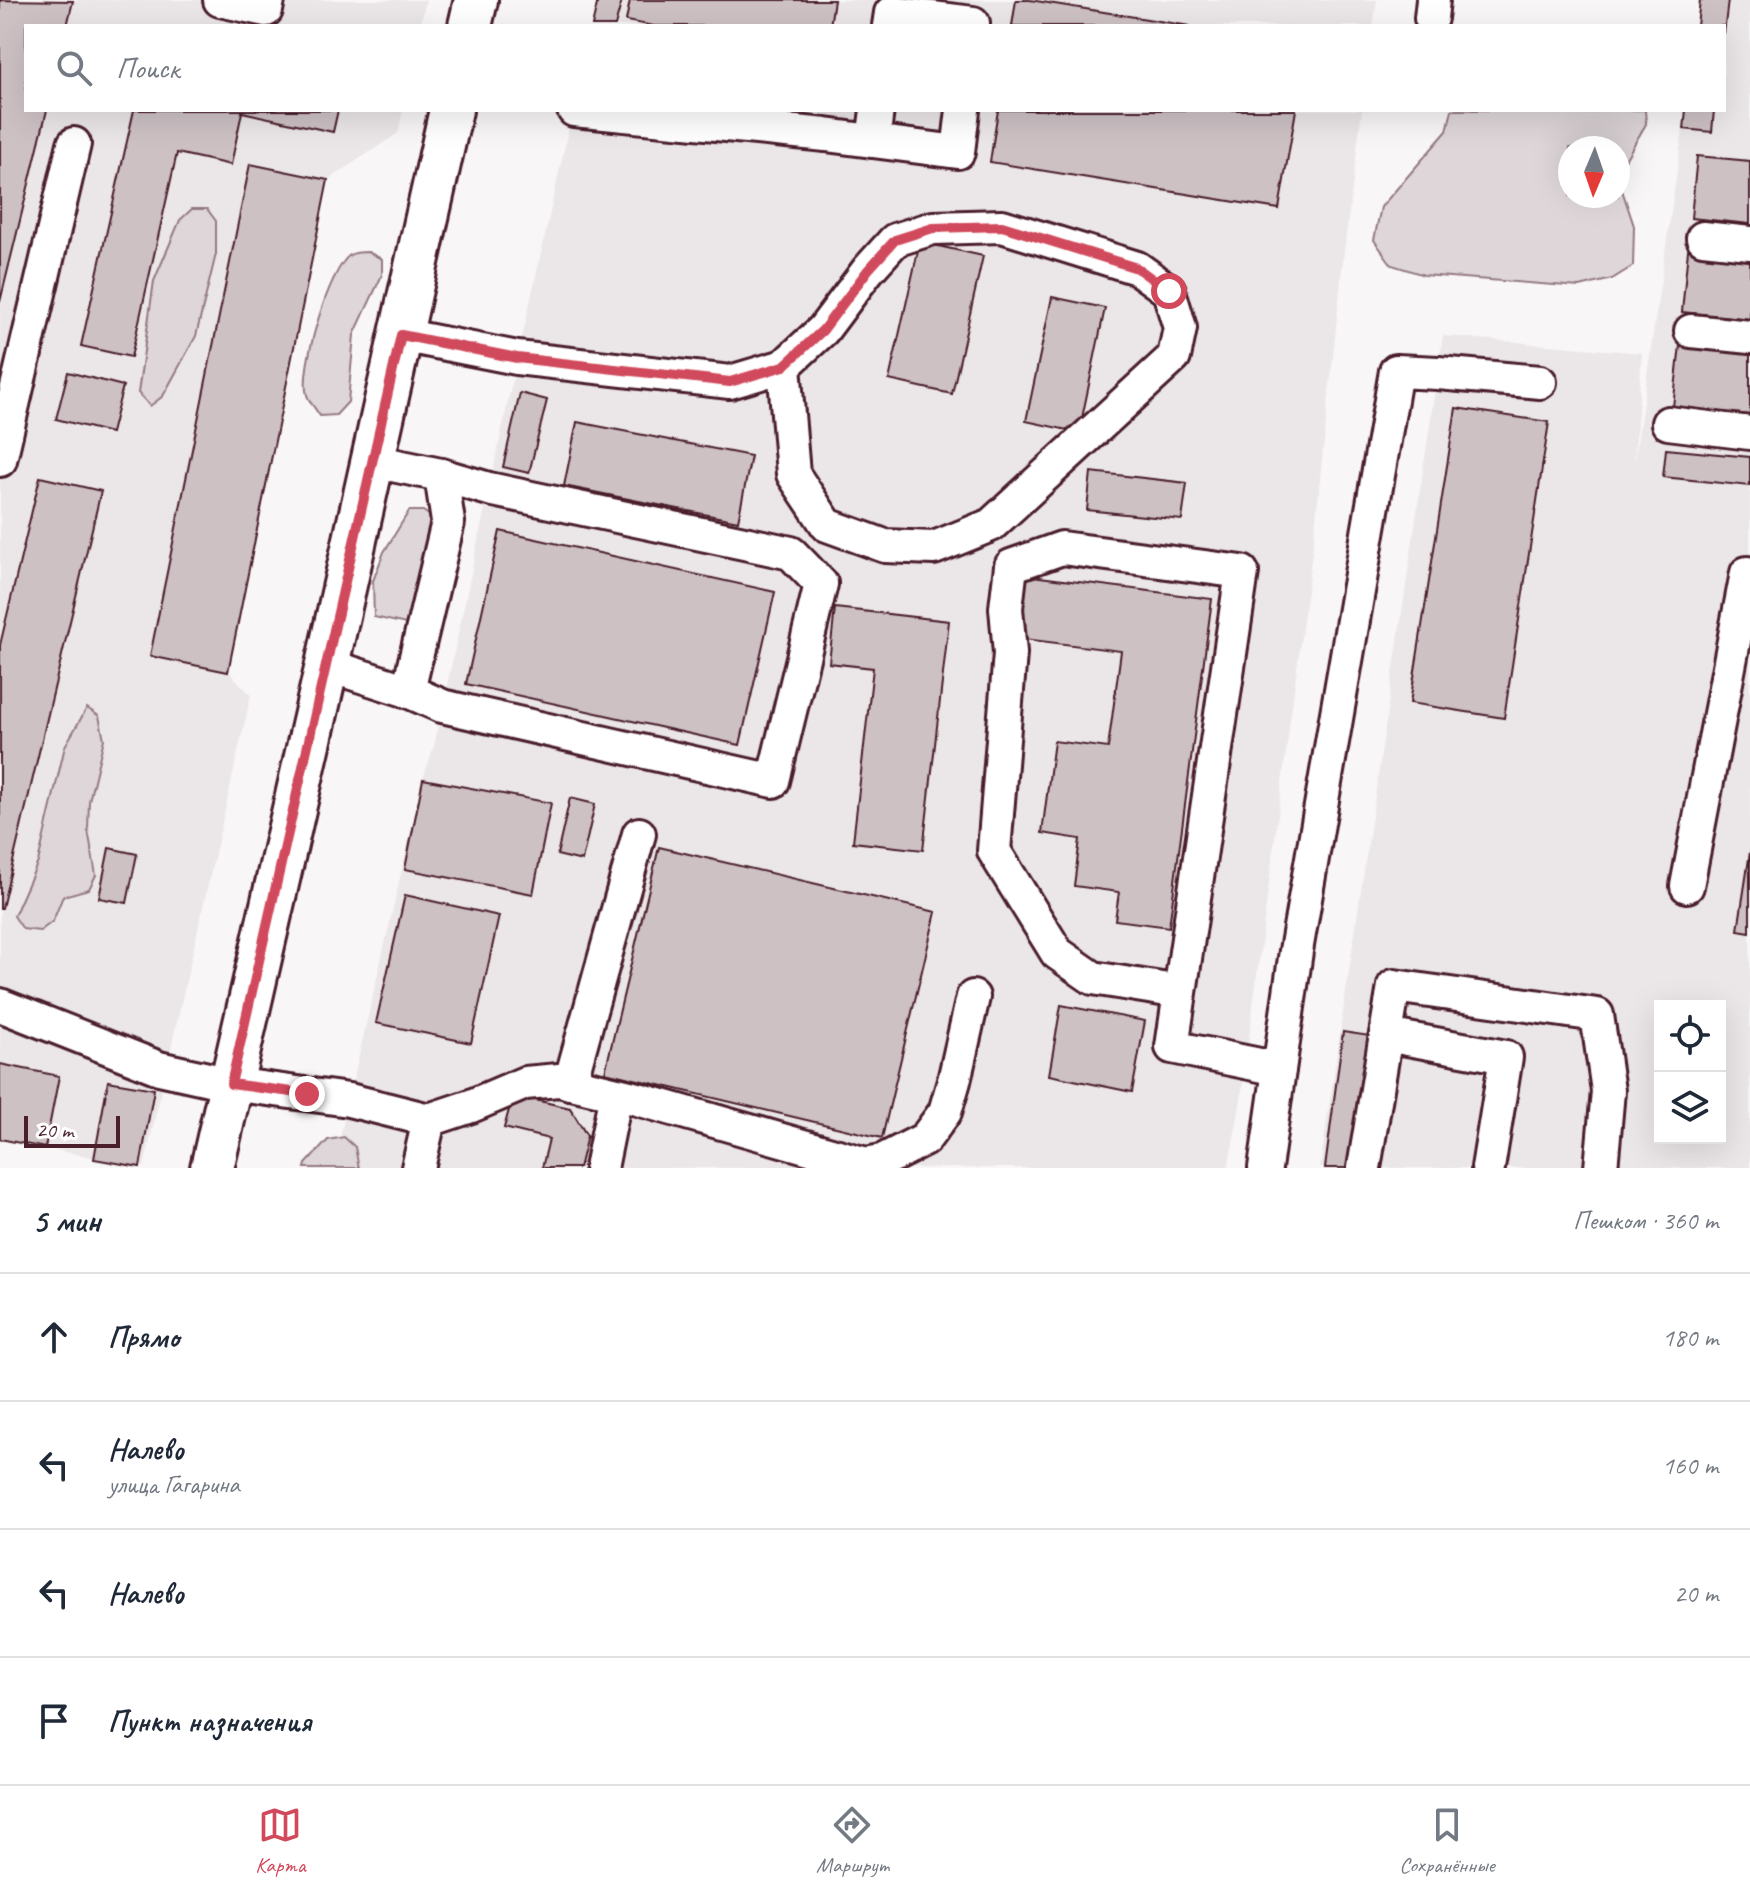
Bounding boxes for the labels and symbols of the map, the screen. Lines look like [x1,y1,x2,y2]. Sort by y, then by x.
north arrow [1558,136,1630,208]
route start [1151,273,1187,309]
route end [289,1076,325,1112]
scale bar [24,1112,120,1148]

